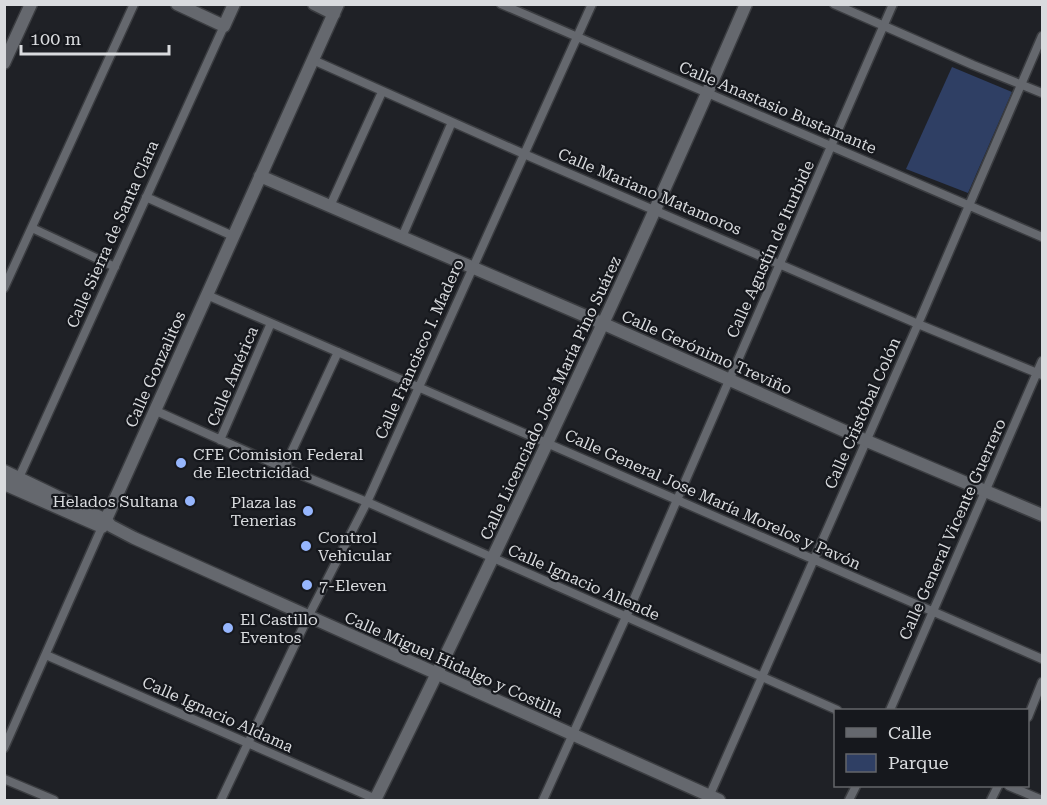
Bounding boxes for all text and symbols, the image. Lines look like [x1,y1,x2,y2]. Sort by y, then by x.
scale bar [21,18,170,56]
text: 100 m [30,28,81,49]
street label: Calle Anastasio Bustamante [676,57,880,158]
street label: Calle Sierra de Santa Clara [62,137,163,331]
street label: Calle Mariano Matamoros [555,144,745,239]
street label: Calle Agustín de Iturbide [723,157,818,341]
street label: Calle Licenciado José María Pino Suárez [476,253,625,543]
street label: Calle Francisco I. Madero [371,256,468,442]
street label: Calle Gerónimo Treviño [619,306,795,399]
street label: Calle Gonzalitos [121,308,190,430]
street label: Calle América [203,323,262,429]
street label: Calle Cristóbal Colón [820,335,904,492]
street label: Calle General Vicente Guerrero [895,415,1010,643]
street label: Calle General Jose María Morelos y Pavón [562,425,864,574]
place label: CFE Comision Federal de Electricidad [193,445,363,482]
marker: CFE Comision Federal de Electricidad [174,456,188,470]
place label: Helados Sultana [53,492,178,511]
place label: Plaza las Tenerias [230,493,296,530]
marker: Helados Sultana [183,494,197,508]
marker: Plaza las Tenerias [301,504,315,518]
place label: Control Vehicular [318,528,392,565]
marker: Control Vehicular [299,539,313,553]
street label: Calle Ignacio Allende [505,540,663,625]
place label: 7-Eleven [319,576,387,595]
marker: 7-Eleven [300,578,314,592]
street label: Calle Miguel Hidalgo y Costilla [342,608,566,721]
place label: El Castillo Eventos [240,610,318,647]
marker: El Castillo Eventos [221,621,235,635]
street label: Calle Ignacio Aldama [139,673,297,756]
legend [834,709,1029,787]
text: Calle [888,722,932,743]
text: Parque [888,752,949,773]

